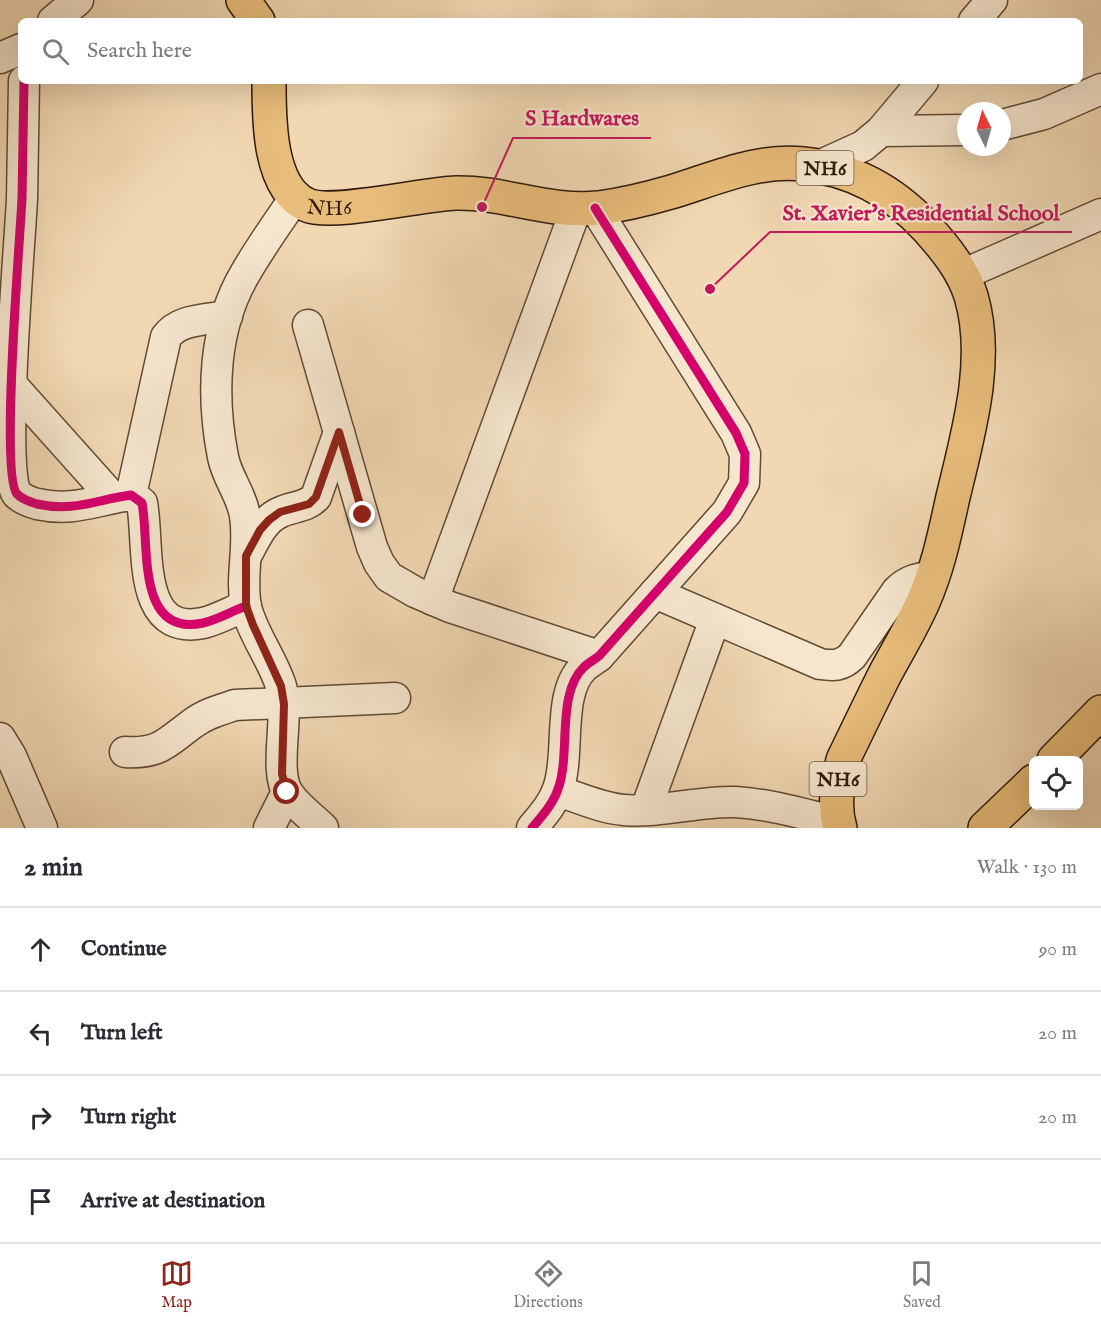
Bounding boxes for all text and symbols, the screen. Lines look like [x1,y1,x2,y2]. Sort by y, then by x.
search box [18,18,1083,84]
icon: search [39,35,72,68]
text: Search here [87,37,192,65]
callout: S Hardwares [513,98,651,138]
north arrow [957,102,1011,156]
text: S Hardwares [525,105,639,133]
road number: NH6 [796,151,854,185]
callout: St. Xavier's Residential School [770,192,1072,232]
street label: NH6 [305,194,354,223]
text: St. Xavier's Residential School [782,200,1061,228]
route end [349,501,375,527]
map controls [1029,756,1083,810]
button: locate [1029,756,1083,810]
road number: NH6 [810,762,866,796]
route start [273,778,299,804]
text: 2 min [24,851,83,884]
text: Walk · 130 m [977,855,1077,880]
icon: ahead [24,933,57,966]
text: Continue [81,935,167,963]
text: 90 m [1039,937,1077,962]
icon: left [24,1017,57,1050]
text: Turn left [81,1019,163,1047]
text: 20 m [1038,1021,1077,1046]
icon: right [24,1101,57,1134]
text: Turn right [81,1103,176,1131]
text: 20 m [1038,1105,1077,1130]
icon: arrive [24,1185,57,1218]
text: Arrive at destination [81,1187,265,1215]
tab: Map [160,1257,193,1313]
tab: Directions [513,1257,583,1313]
tab: Saved [903,1257,941,1313]

